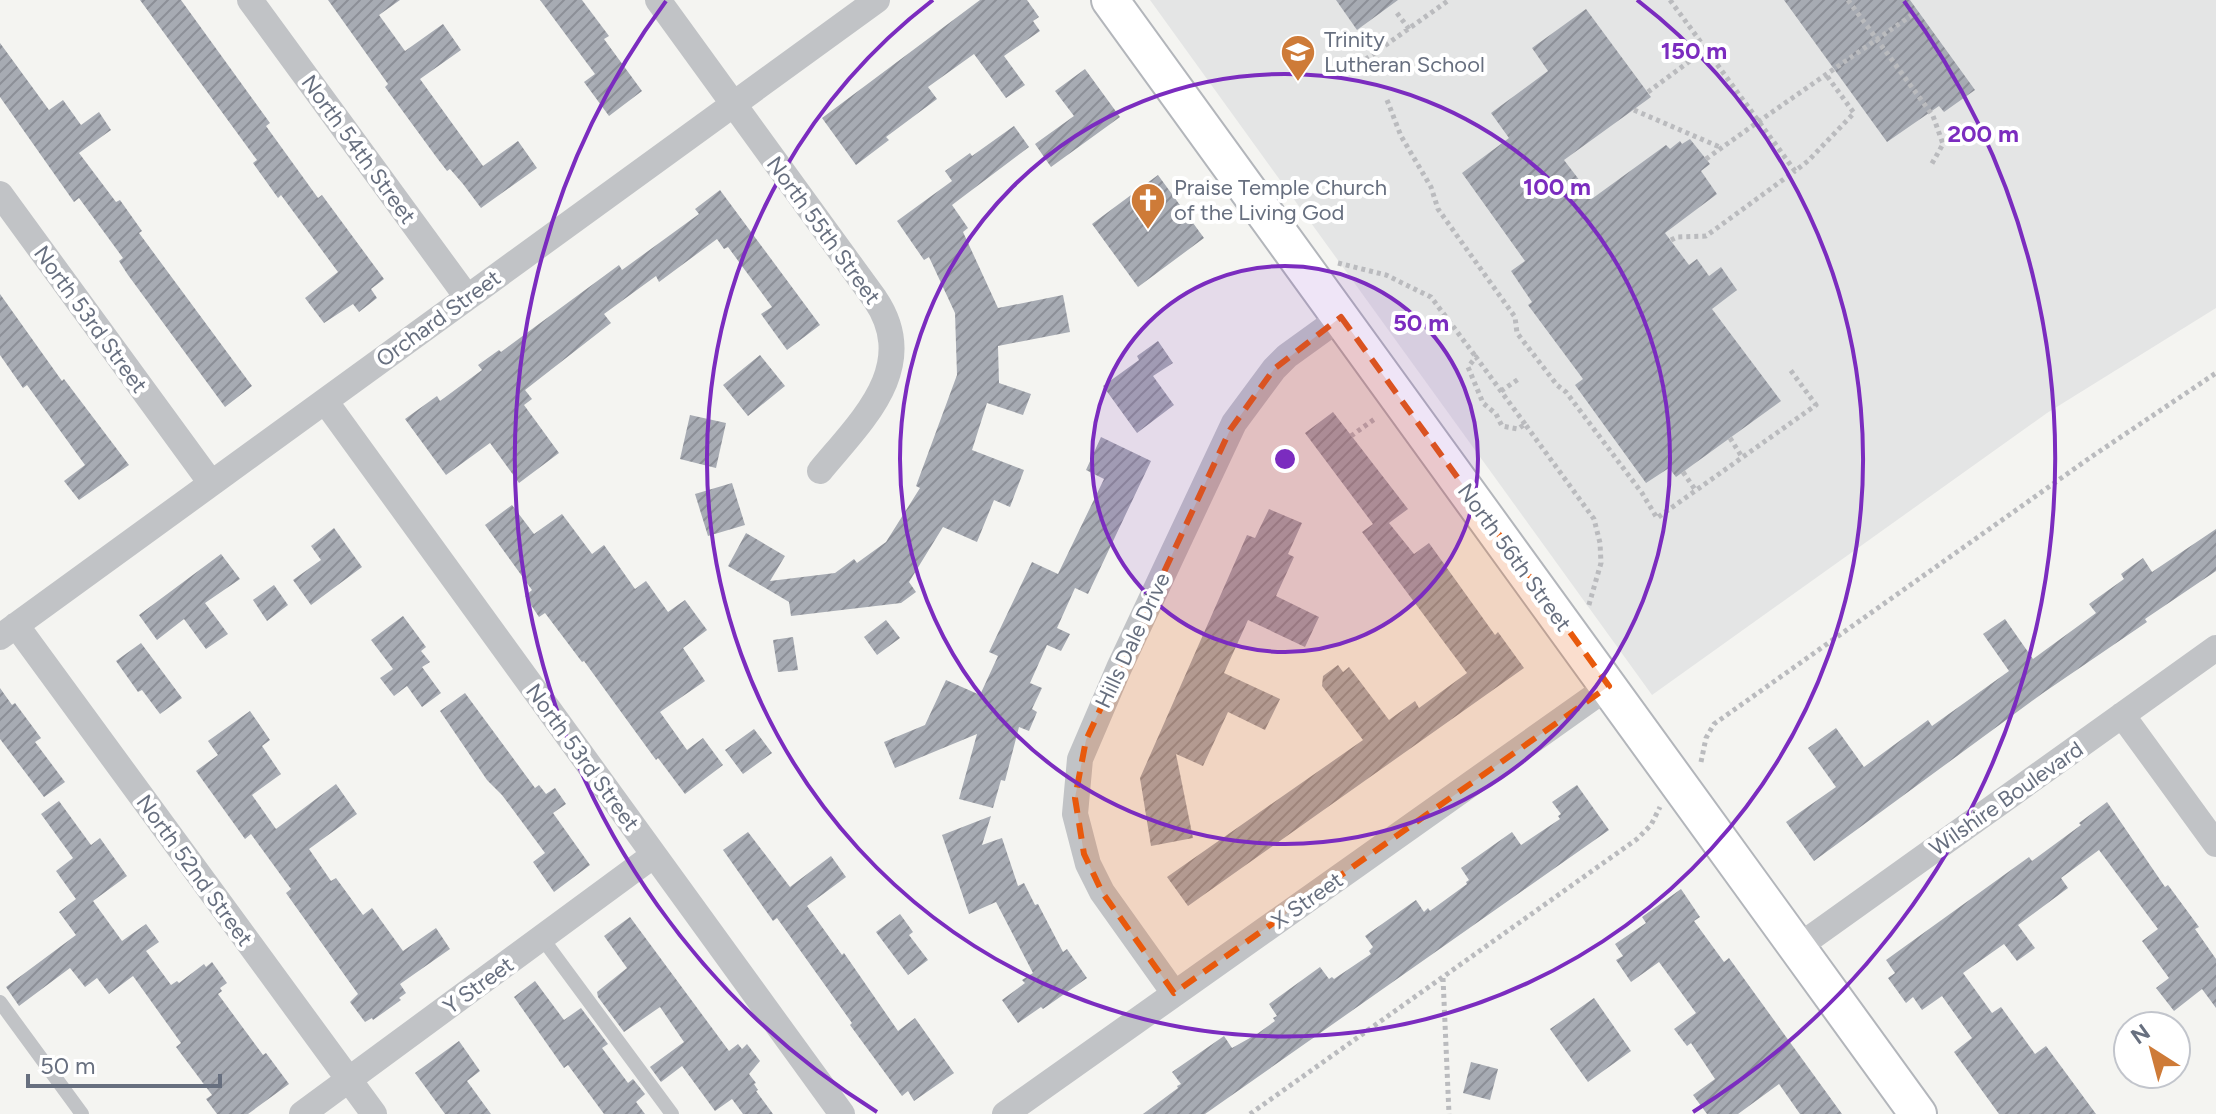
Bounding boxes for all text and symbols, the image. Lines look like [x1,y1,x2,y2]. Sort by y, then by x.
place label: Trinity Lutheran School [1324,26,1485,78]
school or university icon: Trinity Lutheran School [1279,33,1317,83]
text: 150 m [1661,36,1727,65]
street label: North 54th Street [296,70,422,229]
text: 200 m [1947,119,2019,148]
street label: North 55th Street [761,151,886,309]
text: 100 m [1523,172,1591,201]
place label: Praise Temple Church of the Living God [1174,174,1387,226]
church icon: Praise Temple Church of the Living God [1129,181,1167,231]
street label: North 53rd Street [28,240,153,398]
street label: Orchard Street [371,264,506,373]
text: 50 m [1393,308,1449,337]
centre of rings [1271,445,1299,473]
street label: North 56th Street [1452,478,1577,636]
street label: Hills Dale Drive [1089,568,1176,712]
street label: North 53rd Street [520,678,645,836]
street label: Wilshire Boulevard [1924,735,2088,861]
street label: North 52nd Street [131,789,259,951]
street label: X Street [1267,866,1348,935]
street label: Y Street [438,951,519,1020]
north arrow [2112,1010,2192,1090]
text: N [2126,1018,2155,1050]
scale bar [28,1038,220,1088]
text: 50 m [40,1051,96,1080]

